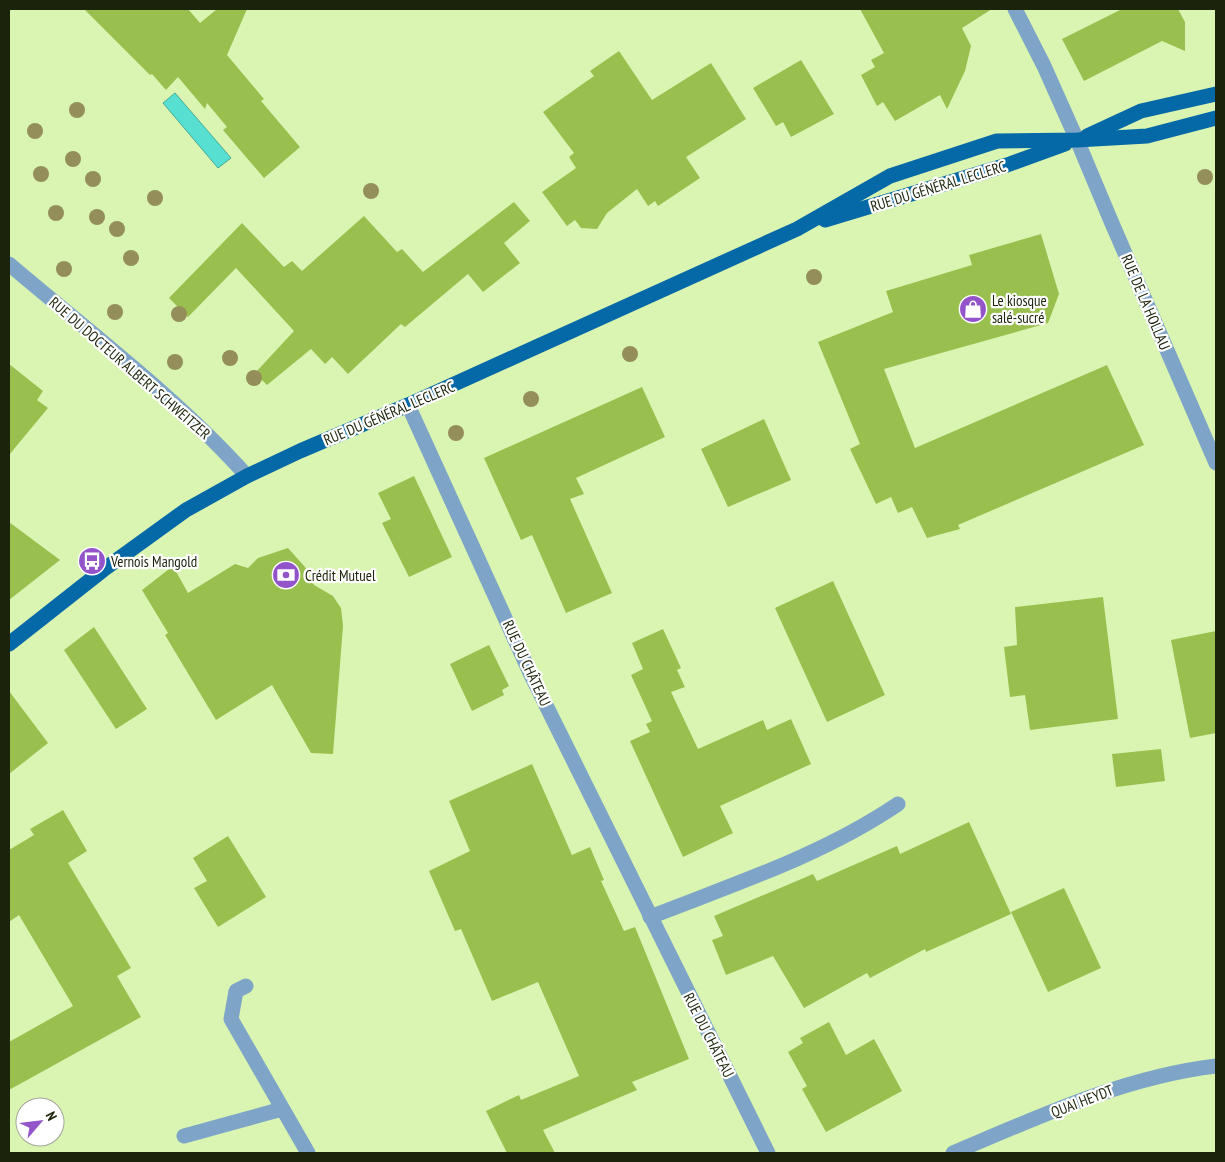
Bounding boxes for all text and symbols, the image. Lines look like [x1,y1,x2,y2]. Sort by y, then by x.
street label: RUE DU GÉNÉRAL LECLERC [868,156,1008,216]
street label: RUE DE LA HOLLAU [1117,251,1175,353]
place label: Le kiosque salé-sucré [992,291,1047,327]
street label: RUE DU DOCTEUR ALBERT SCHWEITZER [45,293,215,443]
shop icon: Le kiosque salé-sucré [958,294,988,324]
street label: RUE DU GÉNÉRAL LECLERC [321,377,457,449]
bus stop icon: Vernois Mangold [77,546,107,576]
place label: Vernois Mangold [110,552,197,571]
bank icon: Crédit Mutuel [271,560,301,590]
place label: Crédit Mutuel [305,566,376,585]
street label: RUE DU CHÂTEAU [499,617,555,709]
street label: RUE DU CHÂTEAU [679,989,739,1081]
street label: QUAI HEYDT [1048,1080,1116,1122]
north arrow [15,1097,65,1147]
text: N [42,1108,61,1123]

